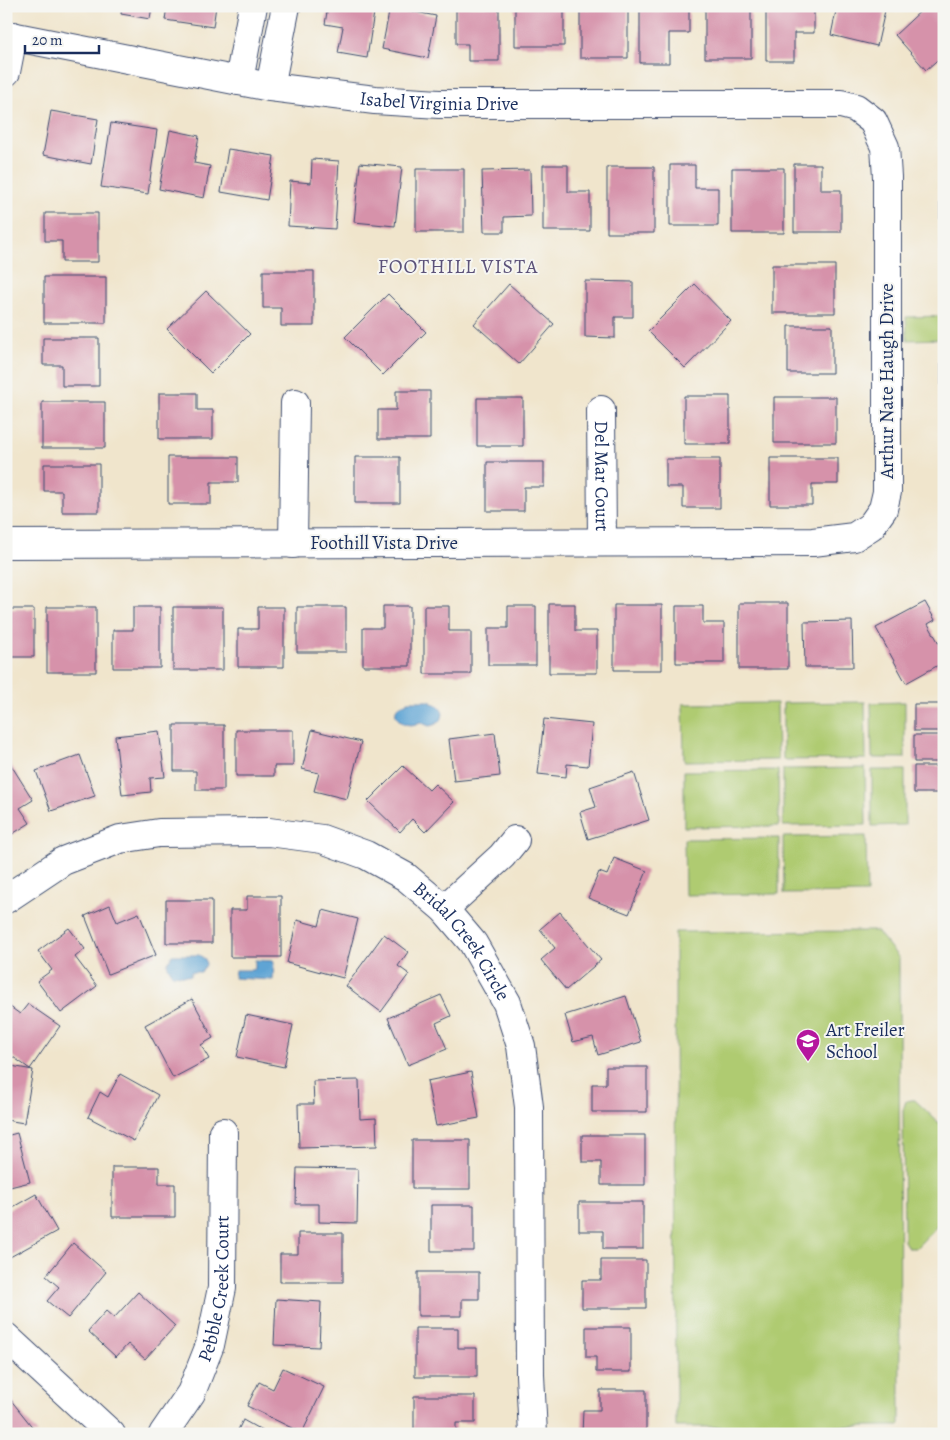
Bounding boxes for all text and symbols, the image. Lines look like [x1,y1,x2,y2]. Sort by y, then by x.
scale bar [25,22,99,54]
text: 20 m [32,30,63,50]
street label: Isabel Virginia Drive [358,85,519,117]
district label: FOOTHILL VISTA [378,253,538,280]
street label: Arthur Nate Haugh Drive [874,283,900,480]
street label: Del Mar Court [588,420,615,532]
street label: Foothill Vista Drive [310,530,458,556]
street label: Bridal Creek Circle [408,876,516,1005]
place label: Art Freiler School [825,1017,905,1065]
school or university icon: Art Freiler School [795,1028,821,1062]
street label: Pebble Creek Court [192,1215,235,1366]

